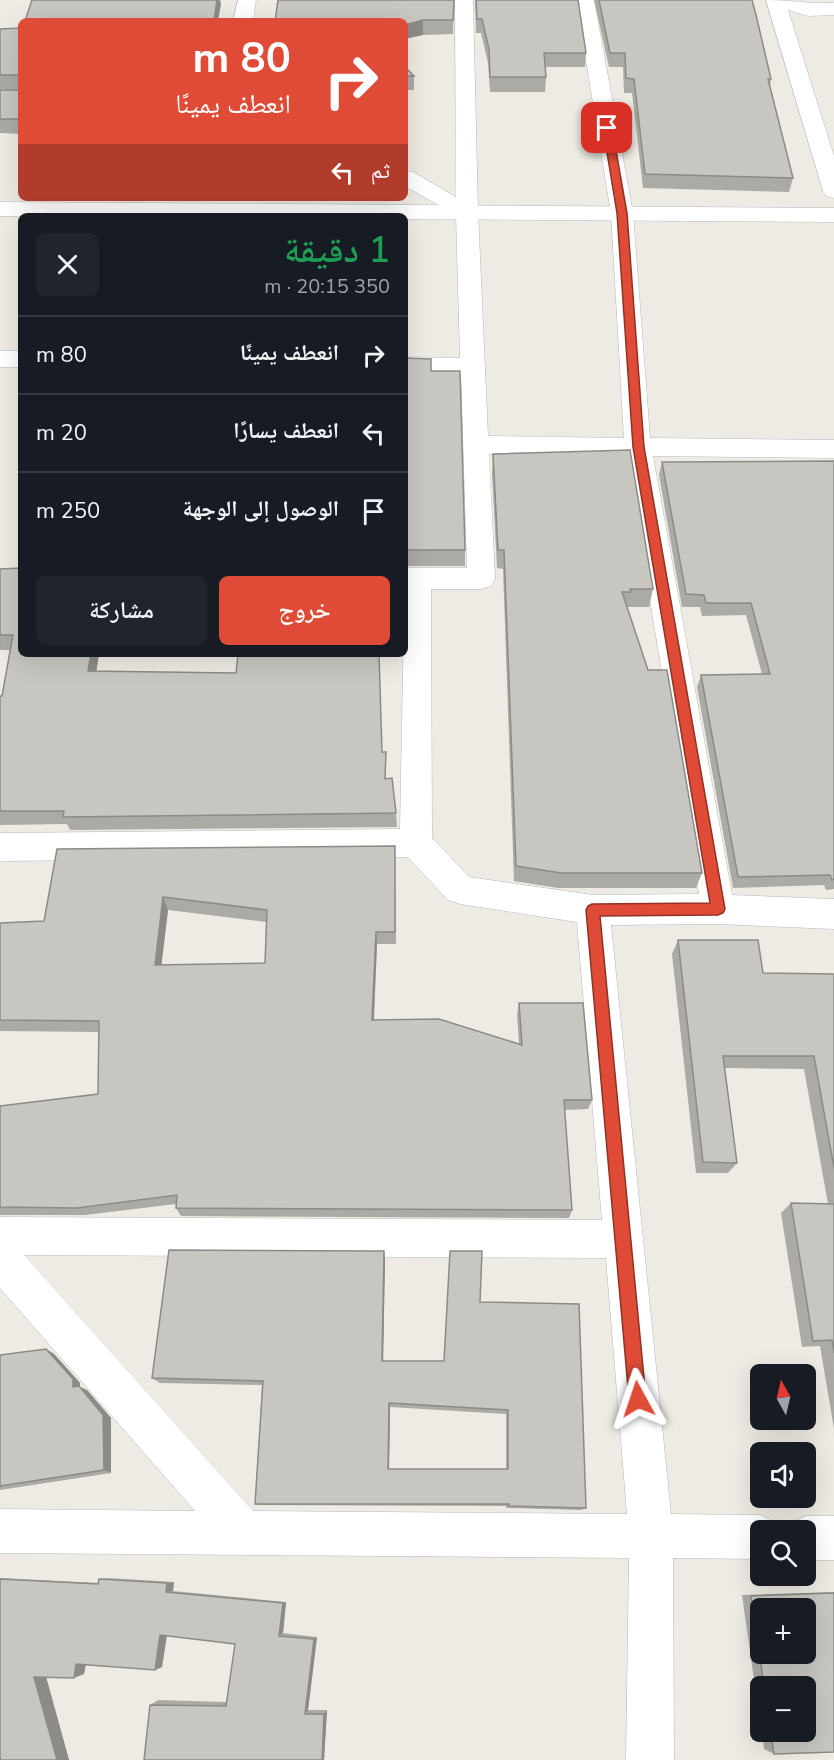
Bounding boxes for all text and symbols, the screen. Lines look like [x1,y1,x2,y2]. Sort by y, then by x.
text: 80 m [192,30,291,87]
icon: right [312,42,390,120]
text: انعطف يمينًا [175,86,291,123]
pin [581,102,632,153]
icon: arrive [590,111,623,144]
icon: left [326,156,359,189]
text: ثم [371,156,390,186]
text: 1 دقيقة [284,226,390,275]
button: close [36,233,99,296]
text: 350 m · 20:15 [264,273,390,300]
text: انعطف يمينًا [240,338,339,368]
icon: right [357,339,390,372]
text: 80 m [36,340,87,370]
text: انعطف يسارًا [233,416,339,446]
icon: left [357,417,390,450]
text: 20 m [36,418,87,448]
text: الوصول إلى الوجهة [182,494,339,524]
icon: arrive [357,495,390,528]
text: 250 m [36,496,100,526]
button: مشاركة [36,576,207,645]
button: خروج [219,576,390,645]
north arrow [750,1364,816,1430]
map controls [750,1364,816,1742]
position arrow [606,1367,670,1431]
button: sound [750,1442,816,1508]
button: search [750,1520,816,1586]
button: + [750,1598,816,1664]
button: − [750,1676,816,1742]

